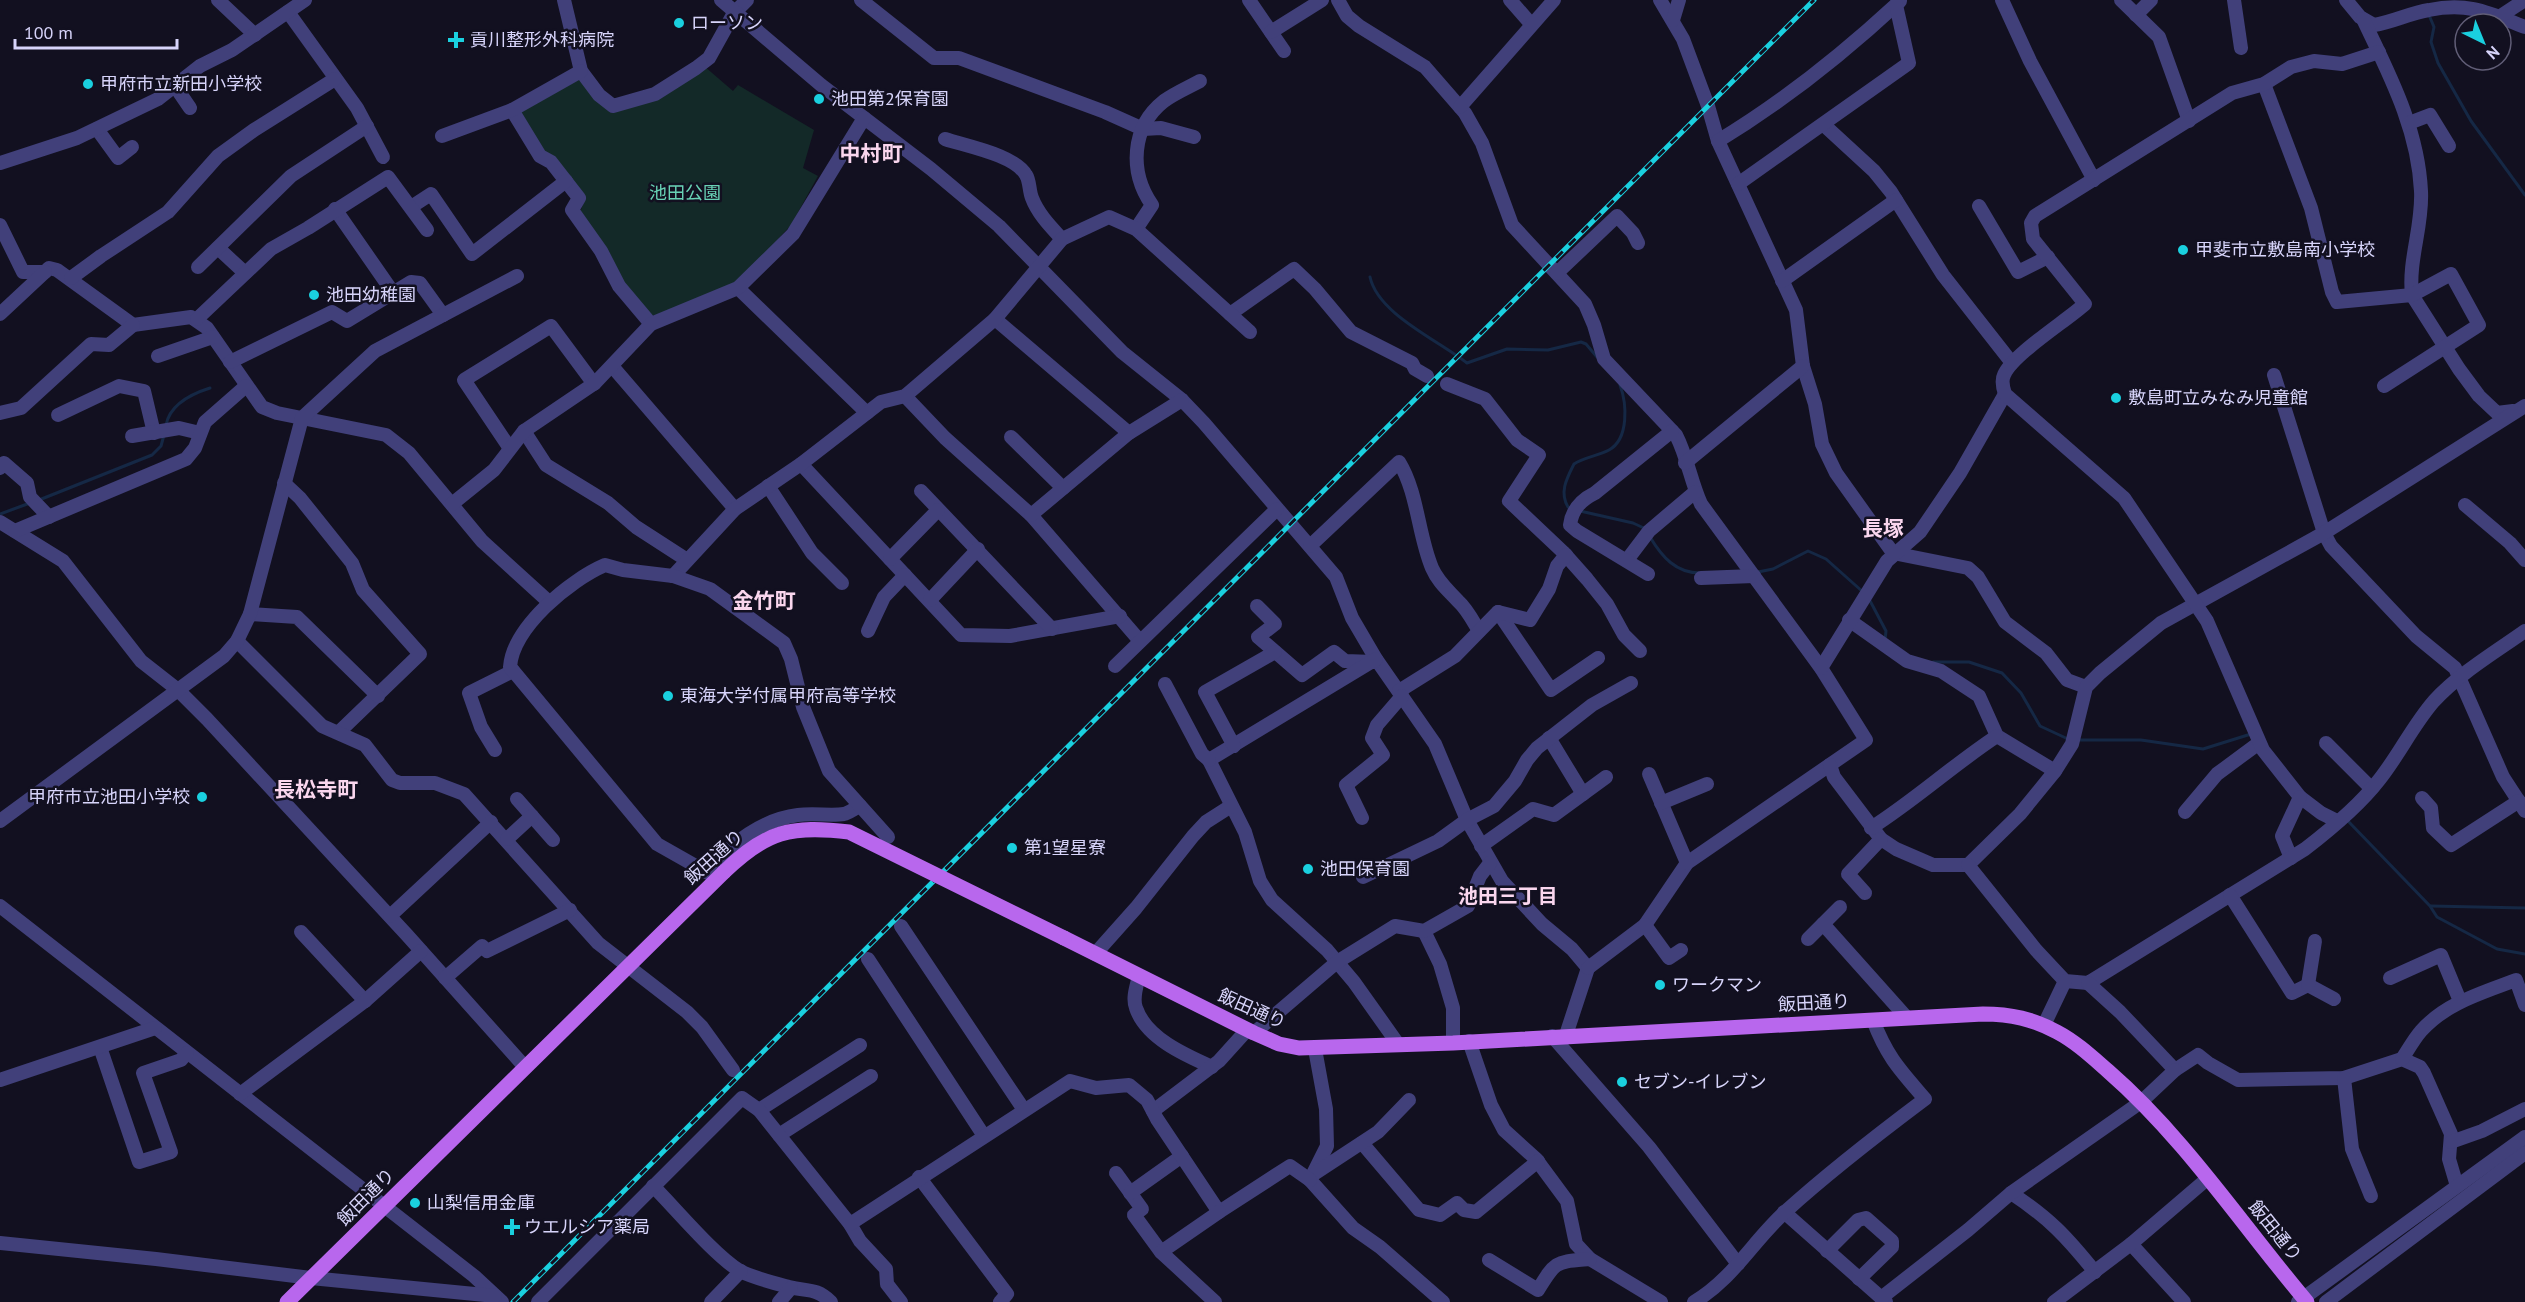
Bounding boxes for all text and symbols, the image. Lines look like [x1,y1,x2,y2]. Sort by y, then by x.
place label: ローソン [691,11,763,34]
scale bar [15,12,177,50]
north arrow [2453,12,2513,72]
marker: ローソン [672,16,686,30]
text: 100 m [24,21,73,44]
place label: 貢川整形外科病院 [470,28,614,51]
marker: 貢川整形外科病院 [447,31,465,49]
text: N [2483,42,2504,64]
place label: 甲府市立新田小学校 [100,72,262,95]
marker: 甲府市立新田小学校 [81,77,95,91]
place label: 池田第2保育園 [831,87,949,110]
marker: 池田第2保育園 [812,92,826,106]
district label: 中村町 [840,140,903,167]
park label: 池田公園 [649,181,721,204]
place label: 甲斐市立敷島南小学校 [2195,238,2375,261]
marker: 甲斐市立敷島南小学校 [2176,243,2190,257]
place label: 池田幼稚園 [326,283,416,306]
marker: 池田幼稚園 [307,288,321,302]
place label: 敷島町立みなみ児童館 [2128,386,2308,409]
marker: 敷島町立みなみ児童館 [2109,391,2123,405]
district label: 長塚 [1862,515,1904,542]
district label: 金竹町 [733,587,796,614]
place label: 東海大学付属甲府高等学校 [680,684,896,707]
marker: 東海大学付属甲府高等学校 [661,689,675,703]
district label: 長松寺町 [274,776,358,803]
place label: 甲府市立池田小学校 [28,785,190,808]
marker: 甲府市立池田小学校 [195,790,209,804]
street label: 飯田通り [679,824,748,889]
place label: 第1望星寮 [1024,836,1106,859]
marker: 第1望星寮 [1005,841,1019,855]
place label: 池田保育園 [1320,857,1410,880]
marker: 池田保育園 [1301,862,1315,876]
district label: 池田三丁目 [1458,883,1558,909]
place label: ワークマン [1672,973,1762,996]
marker: ワークマン [1653,978,1667,992]
street label: 飯田通り [1215,983,1290,1034]
street label: 飯田通り [1777,989,1851,1016]
place label: セブン-イレブン [1634,1070,1766,1093]
marker: セブン-イレブン [1615,1075,1629,1089]
street label: 飯田通り [332,1163,399,1230]
place label: 山梨信用金庫 [427,1191,535,1214]
street label: 飯田通り [2244,1195,2307,1266]
marker: 山梨信用金庫 [408,1196,422,1210]
place label: ウエルシア薬局 [524,1215,650,1238]
marker: ウエルシア薬局 [505,1220,519,1234]

